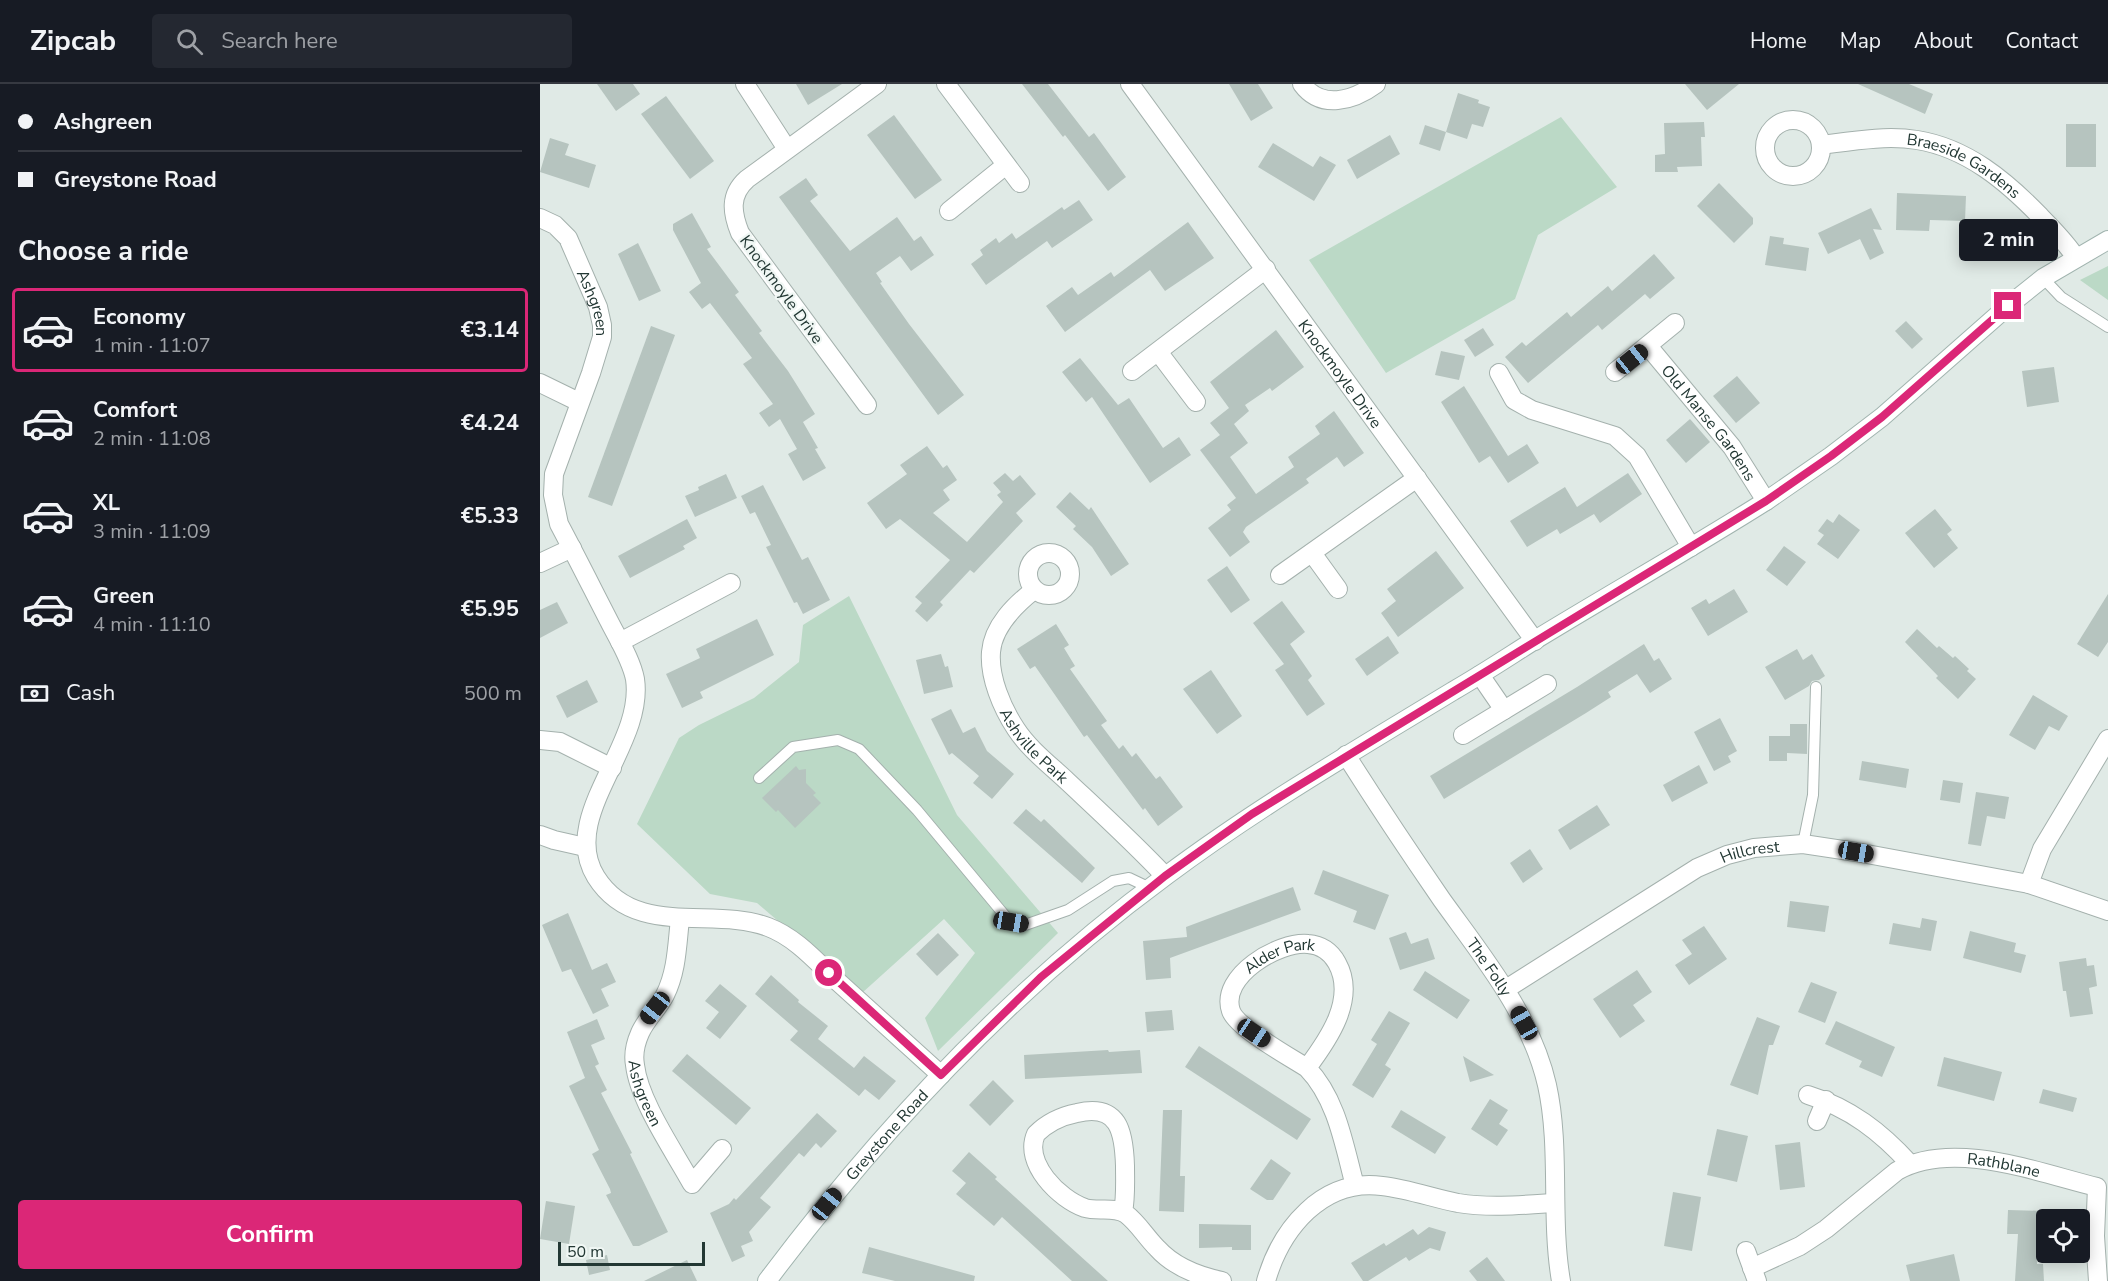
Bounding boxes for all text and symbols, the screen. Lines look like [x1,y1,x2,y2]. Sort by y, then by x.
search box [152,14,572,68]
text: Zipcab [30,22,116,60]
icon: search [173,25,206,58]
text: Search here [221,26,338,56]
text: Home [1750,27,1807,55]
text: Map [1840,27,1881,55]
text: About [1914,27,1972,55]
text: Contact [2005,27,2078,55]
text: Ashgreen [54,107,152,137]
street label: Braeside Gardens [1905,129,2025,204]
text: Greystone Road [54,165,217,195]
callout: 2 min [1958,219,2058,261]
text: 2 min [1983,226,2034,253]
street label: Knockmoyle Drive [734,231,828,348]
text: Choose a ride [18,233,189,270]
street label: Ashgreen [571,266,612,336]
route end [1994,292,2021,319]
text: Economy [93,302,185,332]
icon: car [21,303,75,357]
text: €3.14 [461,315,519,345]
street label: Knockmoyle Drive [1293,315,1387,433]
text: 1 min · 11:07 [93,332,211,359]
car [1612,341,1652,377]
street label: Old Manse Gardens [1656,360,1761,485]
text: Comfort [93,395,177,425]
icon: car [21,396,75,450]
text: €4.24 [461,408,519,438]
text: 2 min · 11:08 [93,425,211,452]
text: XL [93,488,120,518]
icon: car [21,489,75,543]
text: €5.33 [461,501,519,531]
text: 3 min · 11:09 [93,518,211,545]
text: Green [93,581,154,611]
icon: car [21,582,75,636]
text: €5.95 [461,594,519,624]
text: 4 min · 11:10 [93,611,211,638]
icon: cash [18,677,51,710]
text: Cash [66,678,115,708]
text: 500 m [464,680,522,707]
street label: Ashville Park [994,705,1073,789]
street label: Hillcrest [1717,836,1781,869]
car [1837,840,1875,864]
car [992,910,1030,934]
street label: Alder Park [1239,934,1318,979]
street label: The Folly [1461,934,1517,1001]
route start [815,959,842,986]
car [637,988,673,1028]
car [1507,1003,1541,1043]
car [1234,1015,1274,1051]
street label: Ashgreen [622,1059,667,1130]
street label: Greystone Road [841,1085,934,1186]
street label: Rathblane [1966,1148,2043,1183]
car [809,1184,845,1224]
button: Confirm [18,1200,522,1269]
map controls [2036,1209,2090,1263]
button: locate [2036,1209,2090,1263]
scale bar [558,1239,705,1266]
text: 50 m [567,1241,604,1263]

